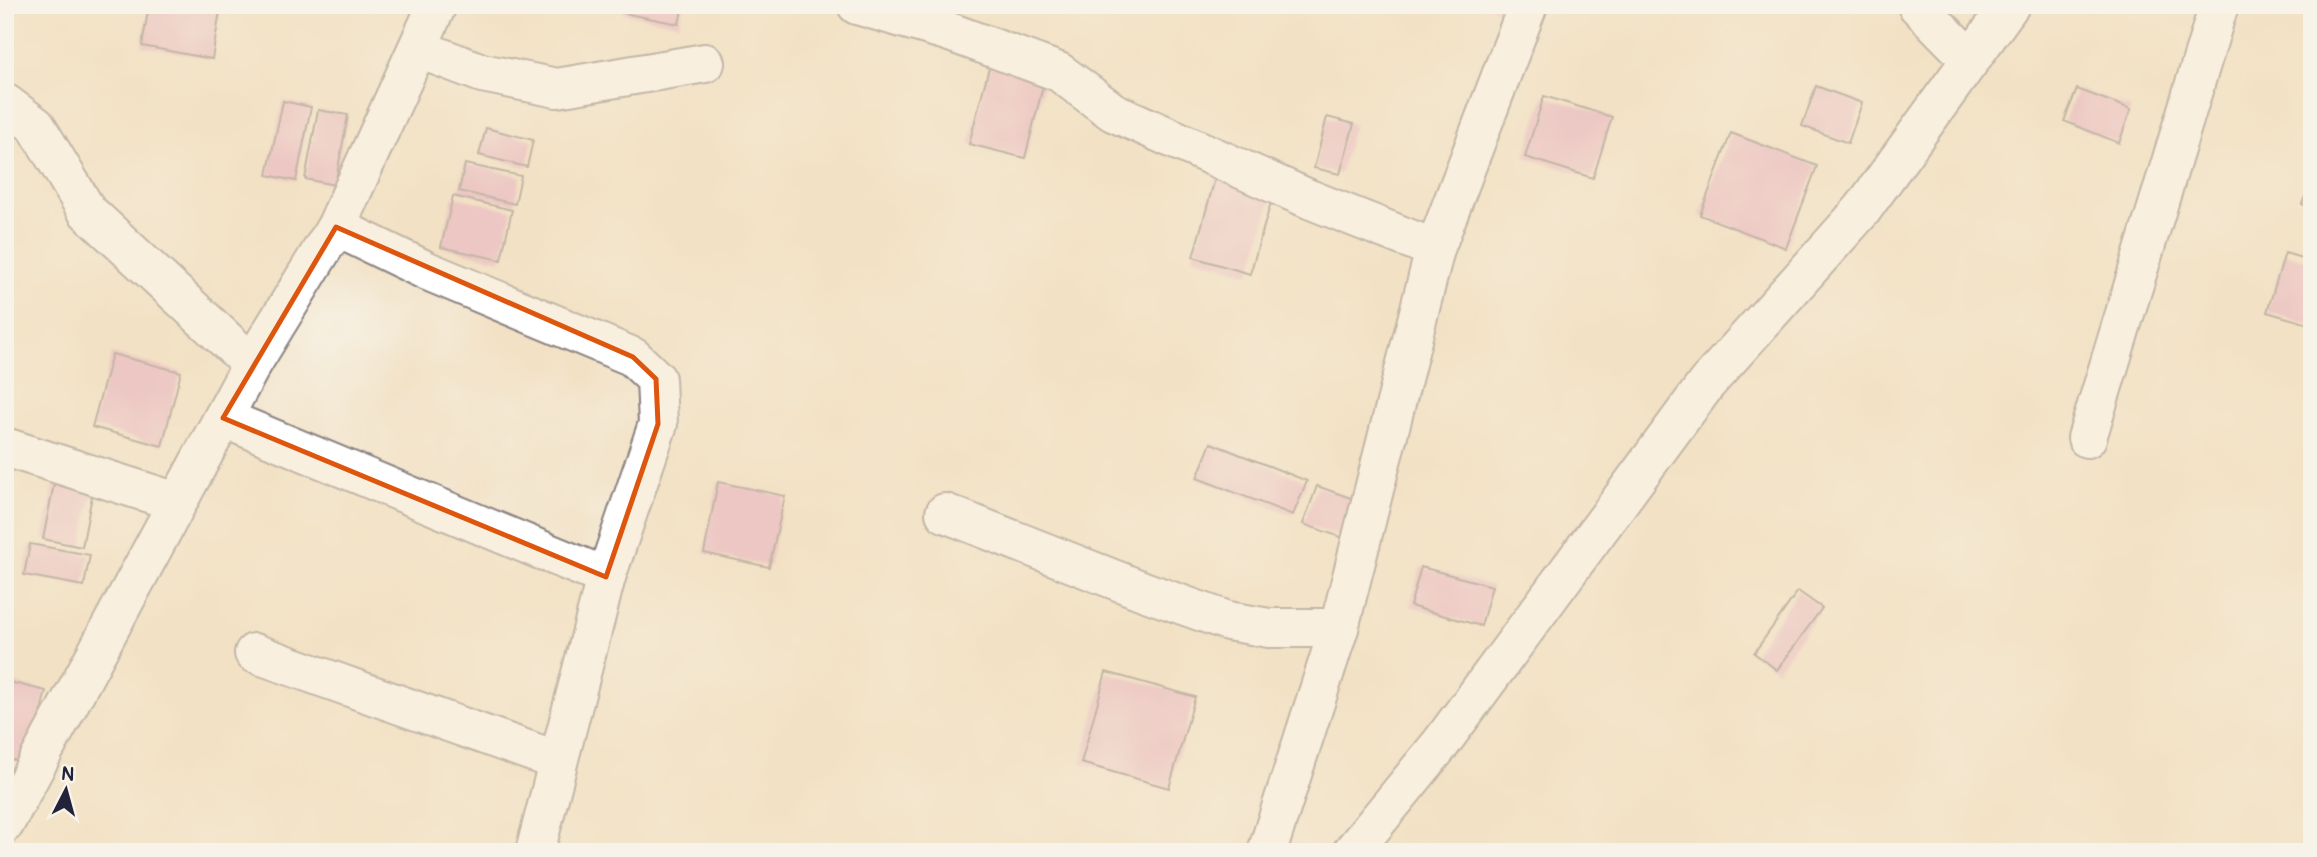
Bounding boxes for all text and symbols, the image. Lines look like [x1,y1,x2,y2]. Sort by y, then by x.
north arrow [32,756,102,826]
text: N [60,761,75,787]

